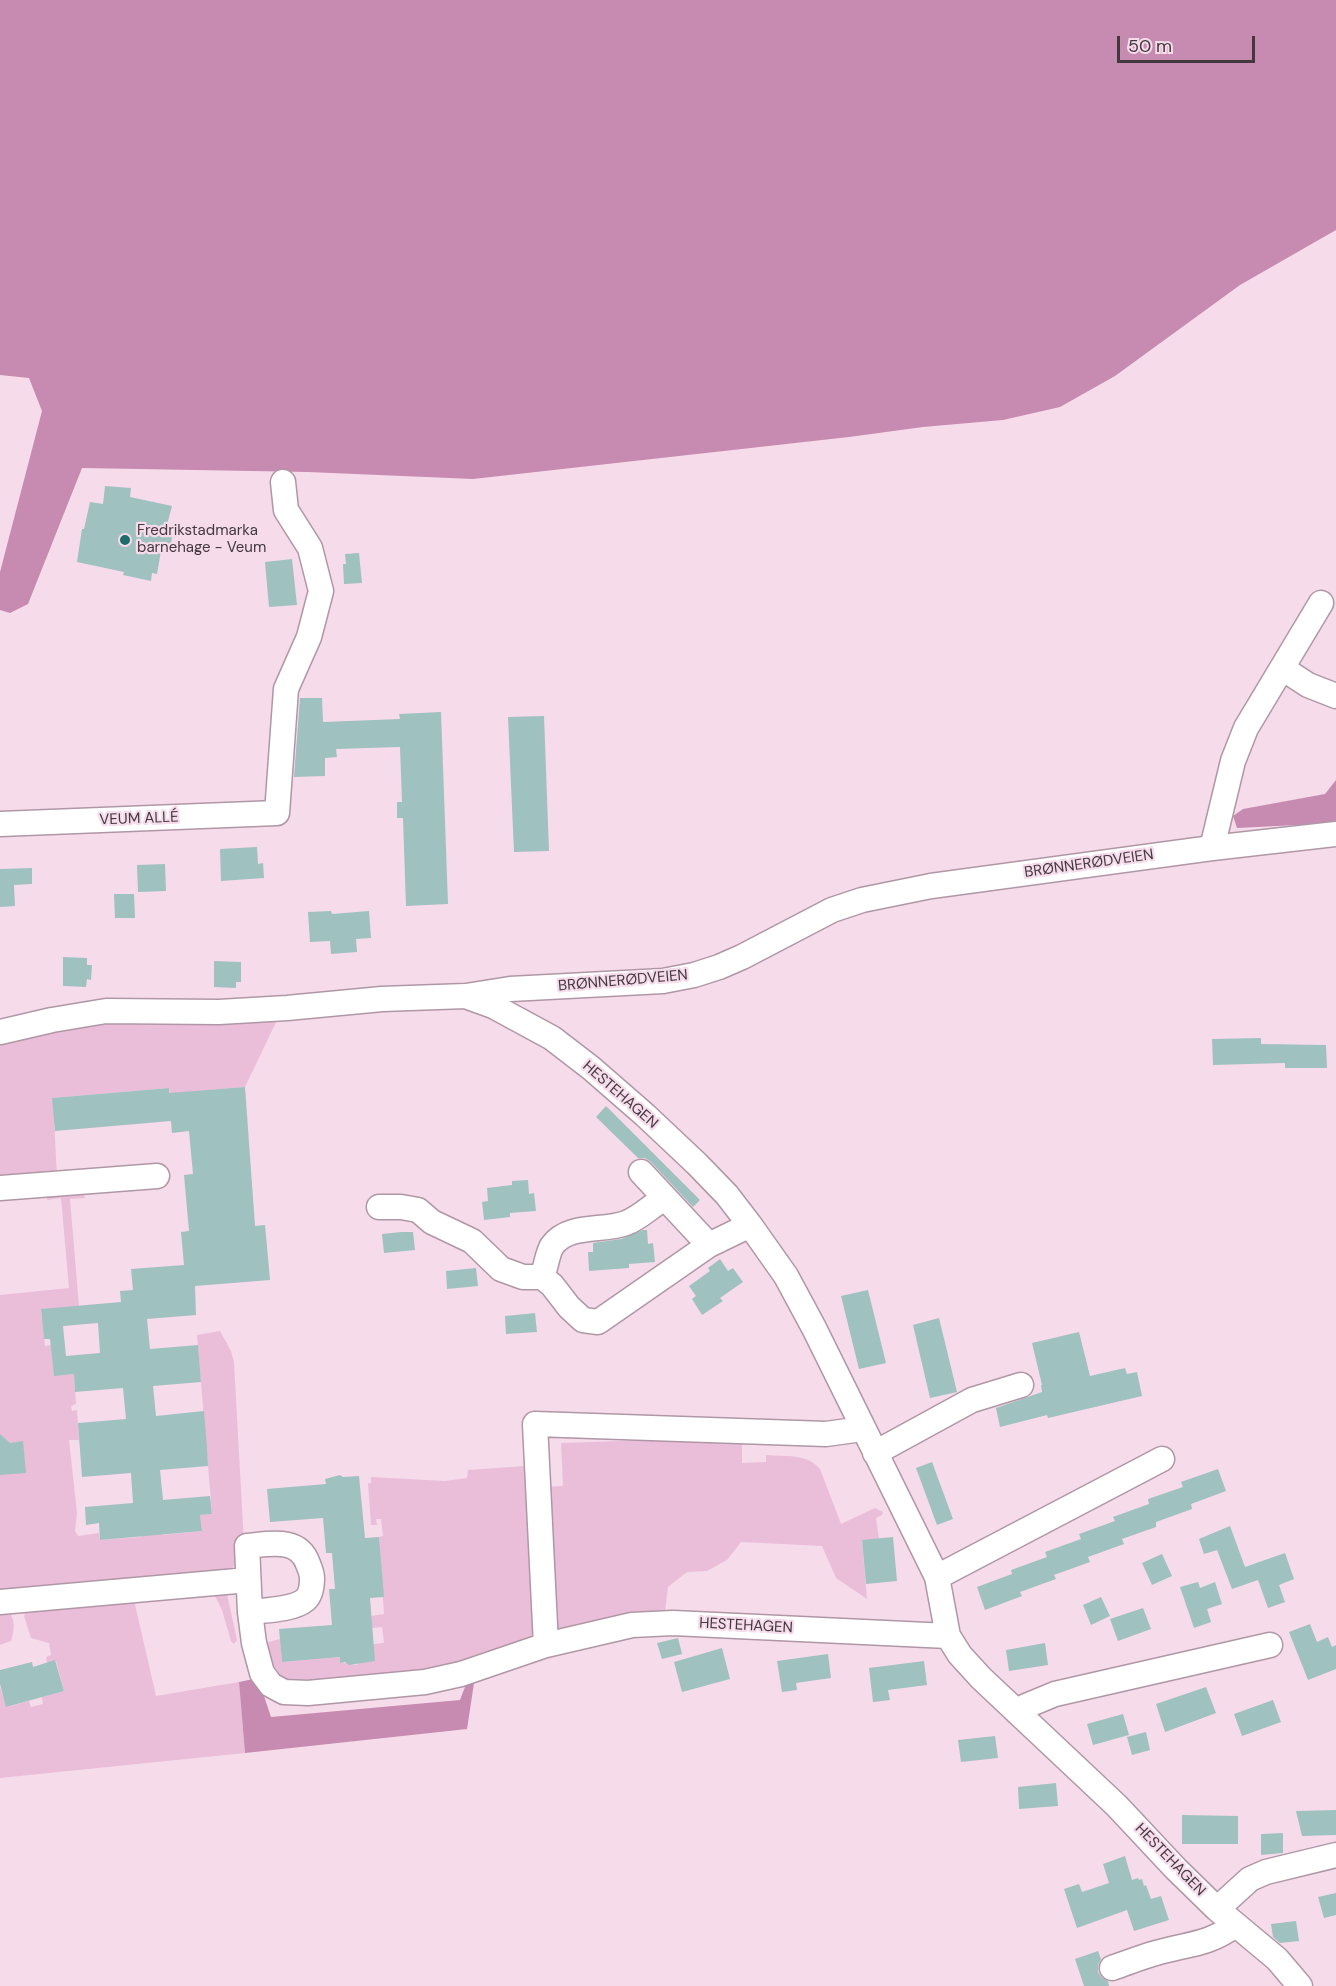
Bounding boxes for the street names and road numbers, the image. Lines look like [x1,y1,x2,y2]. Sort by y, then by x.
street label: VEUM ALLÉ [99,809,179,829]
street label: BRØNNERØDVEIEN [1023,846,1155,882]
street label: BRØNNERØDVEIEN [557,966,689,996]
street label: HESTEHAGEN [579,1057,661,1133]
street label: HESTEHAGEN [699,1615,793,1637]
street label: HESTEHAGEN [1131,1820,1209,1900]

